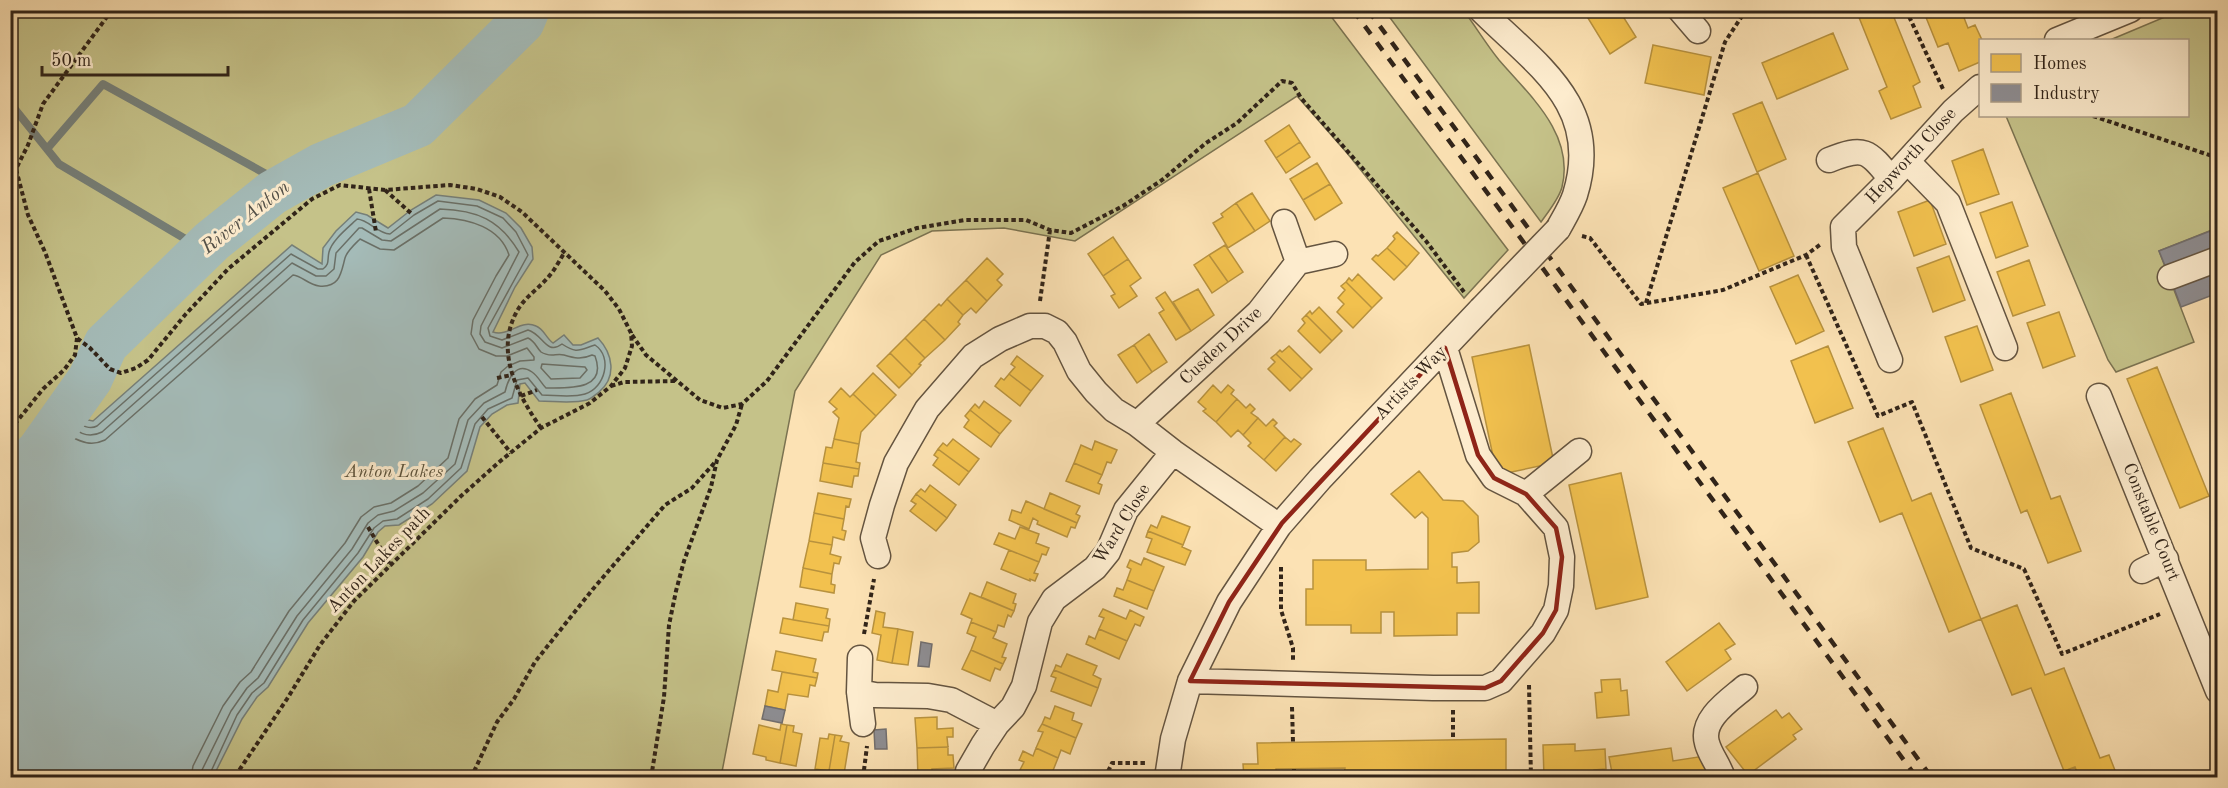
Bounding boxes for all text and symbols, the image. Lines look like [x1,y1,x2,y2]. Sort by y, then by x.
scale bar [42,39,228,77]
legend [1979,39,2189,117]
text: 50 m [51,52,91,70]
text: Homes [2033,55,2087,73]
text: Industry [2033,85,2100,103]
street label: Hepworth Close [1862,105,1960,207]
water label: River Anton [197,177,294,259]
street label: Cusden Drive [1176,304,1266,388]
street label: Artists Way [1371,342,1451,423]
street label: Constable Court [2119,460,2183,584]
park label: Anton Lakes [344,463,444,481]
street label: Ward Close [1090,481,1154,567]
street label: Anton Lakes path [324,504,434,616]

